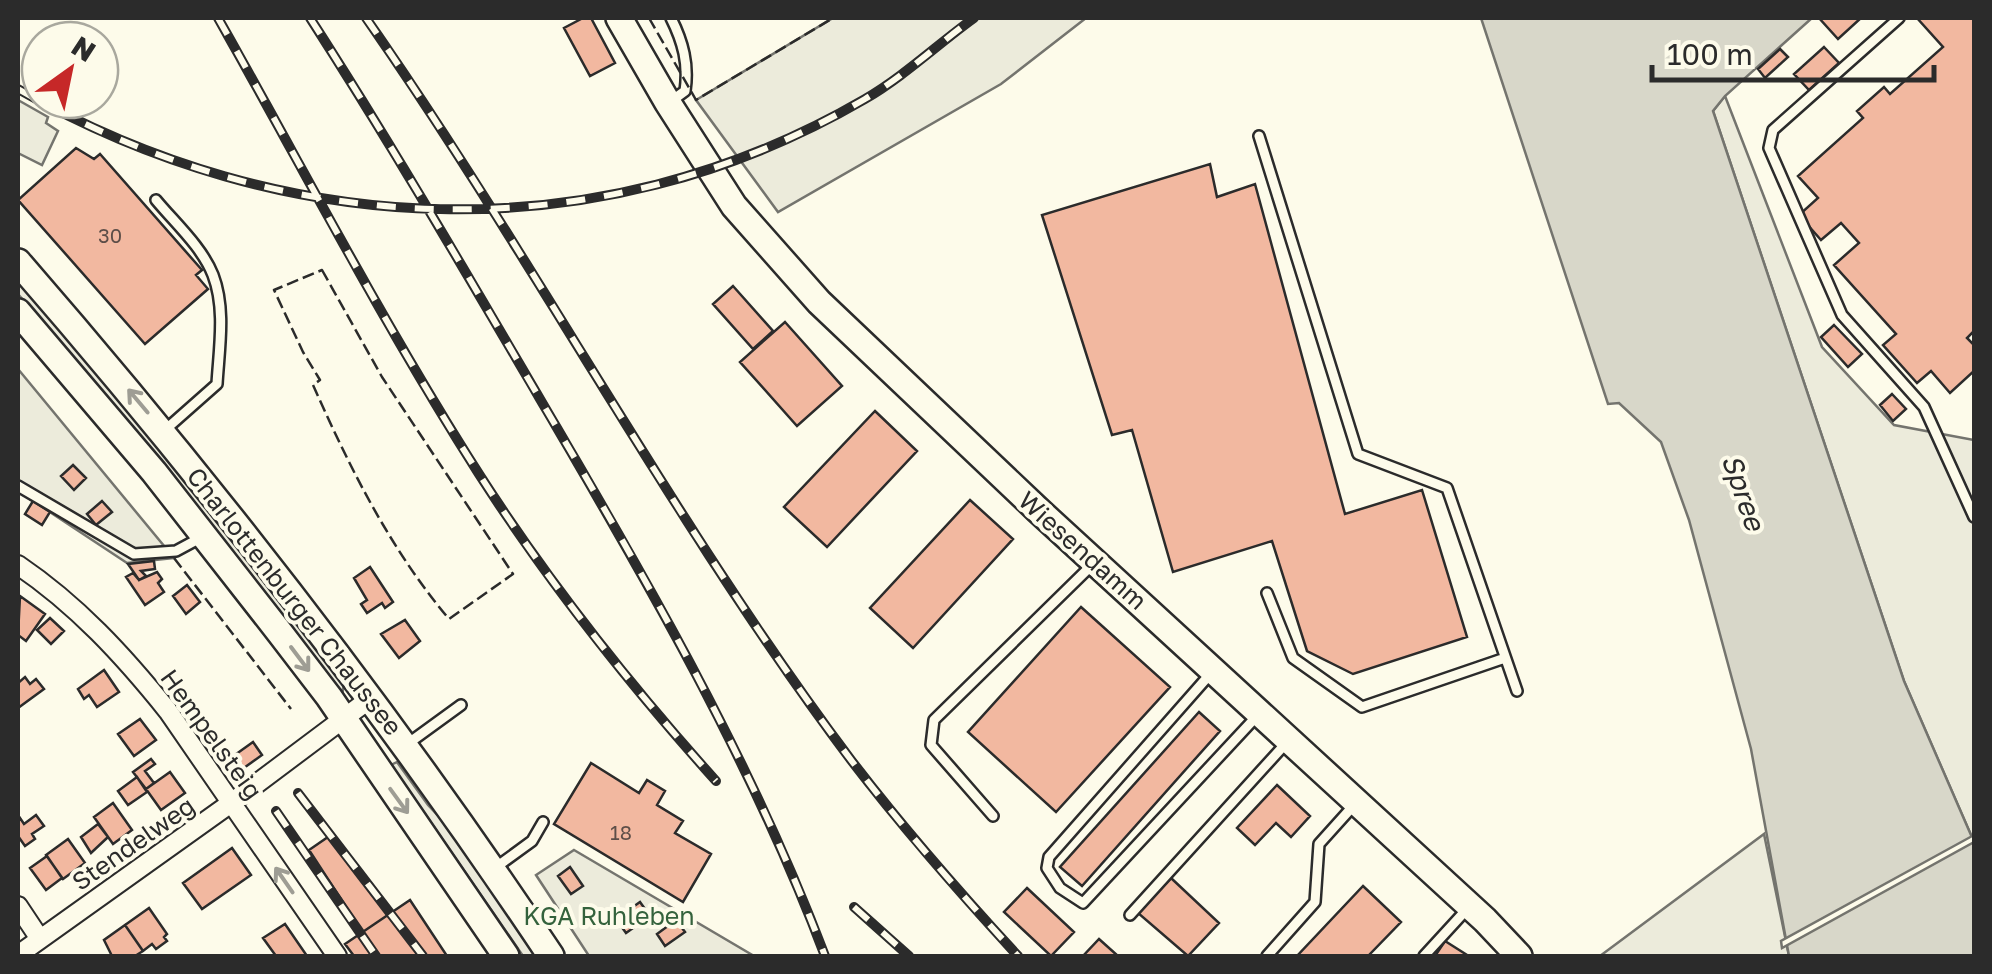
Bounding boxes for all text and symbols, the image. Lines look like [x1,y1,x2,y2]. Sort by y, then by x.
north arrow [20,20,120,120]
scale bar [1652,20,1934,82]
text: N [66,29,102,68]
text: 100 m [1667,36,1753,72]
house number: 30 [98,223,122,247]
one-way arrow [127,389,149,415]
water label: Spree [1716,450,1773,536]
street label: Charlottenburger Chaussee [181,461,409,741]
street label: Wiesendamm [1012,484,1154,616]
one-way arrow [290,645,311,672]
street label: Hempelsteig [154,663,270,805]
one-way arrow [388,786,409,814]
street label: Stendelweg [66,789,200,897]
house number: 18 [610,820,632,844]
one-way arrow [274,867,295,894]
park label: KGA Ruhleben [523,900,695,931]

